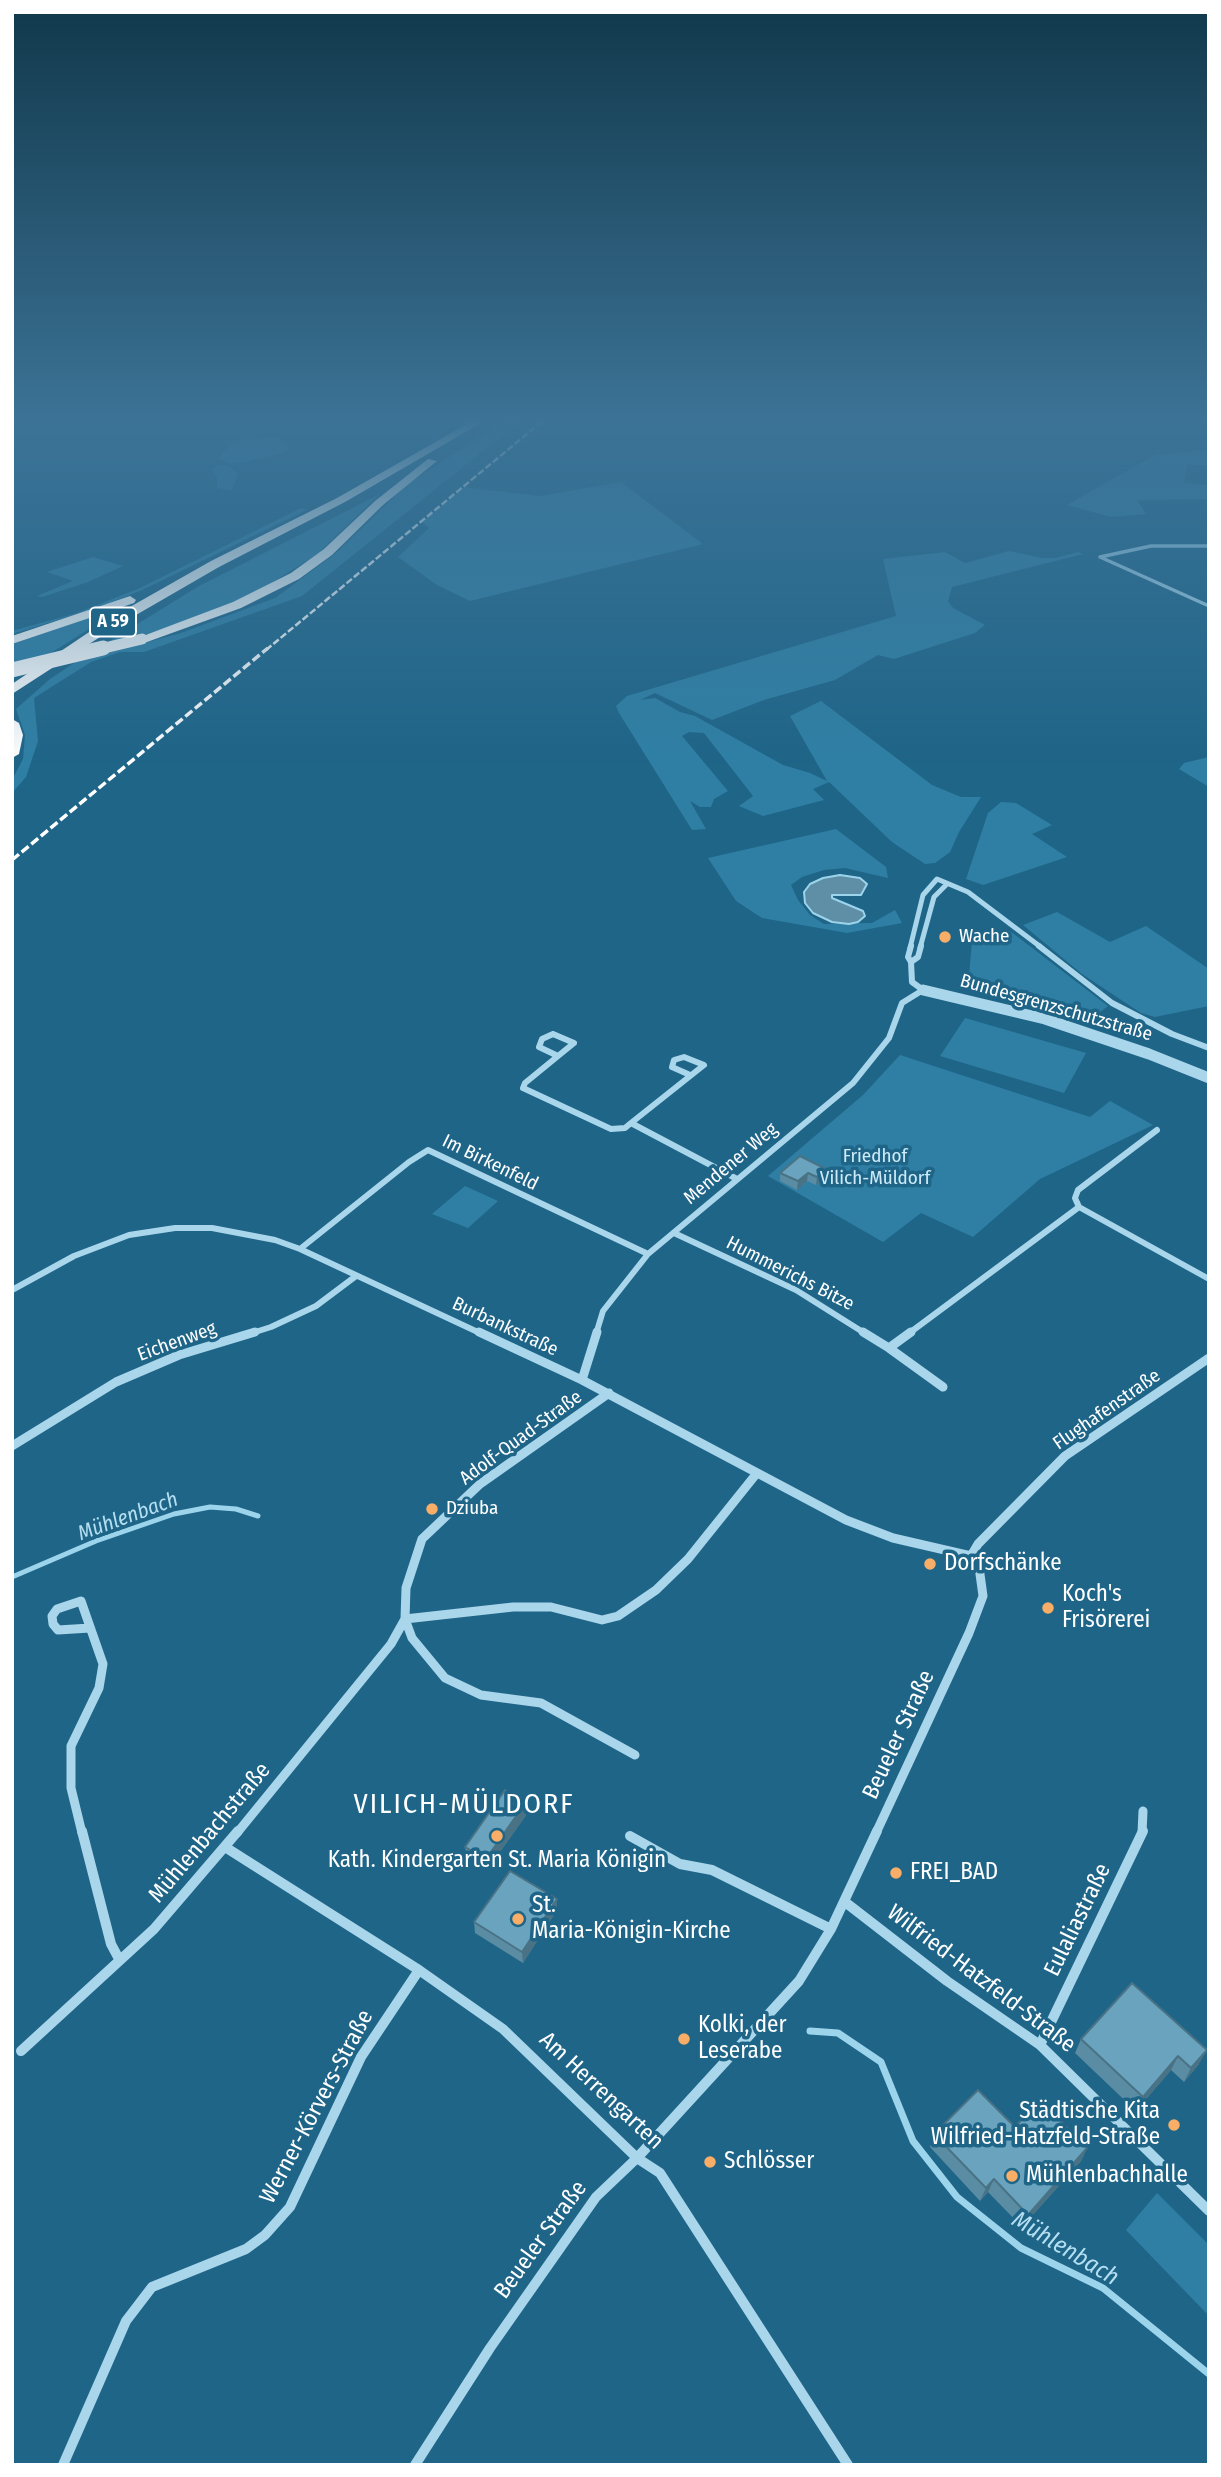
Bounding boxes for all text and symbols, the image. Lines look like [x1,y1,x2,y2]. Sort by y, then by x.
road number: A 59 [90,608,136,636]
place label: Wache [959,926,1010,948]
marker: Wache [937,929,953,945]
street label: Bundesgrenzschutzstraße [957,970,1155,1046]
street label: Mendener Weg [679,1118,783,1210]
street label: Im Birkenfeld [438,1130,542,1196]
park label: Friedhof Vilich-Müldorf [820,1146,930,1190]
street label: Hummerichs Bitze [722,1232,858,1316]
street label: Burbankstraße [448,1293,562,1361]
street label: Eichenweg [135,1317,219,1367]
street label: Flughafenstraße [1049,1365,1165,1455]
street label: Adolf-Quad-Straße [455,1386,587,1490]
water label: Mühlenbach [74,1487,182,1547]
place label: Dziuba [446,1498,498,1520]
marker: Dziuba [424,1501,440,1517]
place label: Dorfschänke [944,1550,1062,1578]
marker: Dorfschänke [922,1556,938,1572]
place label: Koch's Frisörerei [1062,1581,1150,1635]
marker: Koch's Frisörerei [1040,1600,1056,1616]
street label: Beueler Straße [857,1666,941,1804]
street label: Mühlenbachstraße [143,1757,277,1909]
district label: VILICH-MÜLDORF [355,1788,573,1822]
marker: Kath. Kindergarten St. Maria Königin [489,1828,505,1844]
place label: Kath. Kindergarten St. Maria Königin [328,1847,666,1875]
place label: FREI_BAD [910,1859,998,1887]
street label: Eulaliastraße [1039,1859,1117,1981]
marker: FREI_BAD [888,1865,904,1881]
place label: St. Maria-Königin-Kirche [532,1892,731,1946]
street label: Wilfried-Hatzfeld-Straße [881,1899,1081,2059]
marker: St. Maria-Königin-Kirche [510,1911,526,1927]
street label: Werner-Körvers-Straße [254,2006,380,2208]
place label: Kolki, der Leserabe [698,2012,786,2066]
street label: Am Herrengarten [533,2026,669,2156]
marker: Kolki, der Leserabe [676,2031,692,2047]
place label: Städtische Kita Wilfried-Hatzfeld-Straße [931,2098,1160,2152]
marker: Städtische Kita Wilfried-Hatzfeld-Straße [1166,2117,1182,2133]
place label: Schlösser [724,2148,814,2176]
marker: Schlösser [702,2154,718,2170]
place label: Mühlenbachhalle [1026,2162,1188,2190]
marker: Mühlenbachhalle [1004,2168,1020,2184]
street label: Beueler Straße [489,2176,593,2304]
water label: Mühlenbach [1006,2206,1124,2292]

